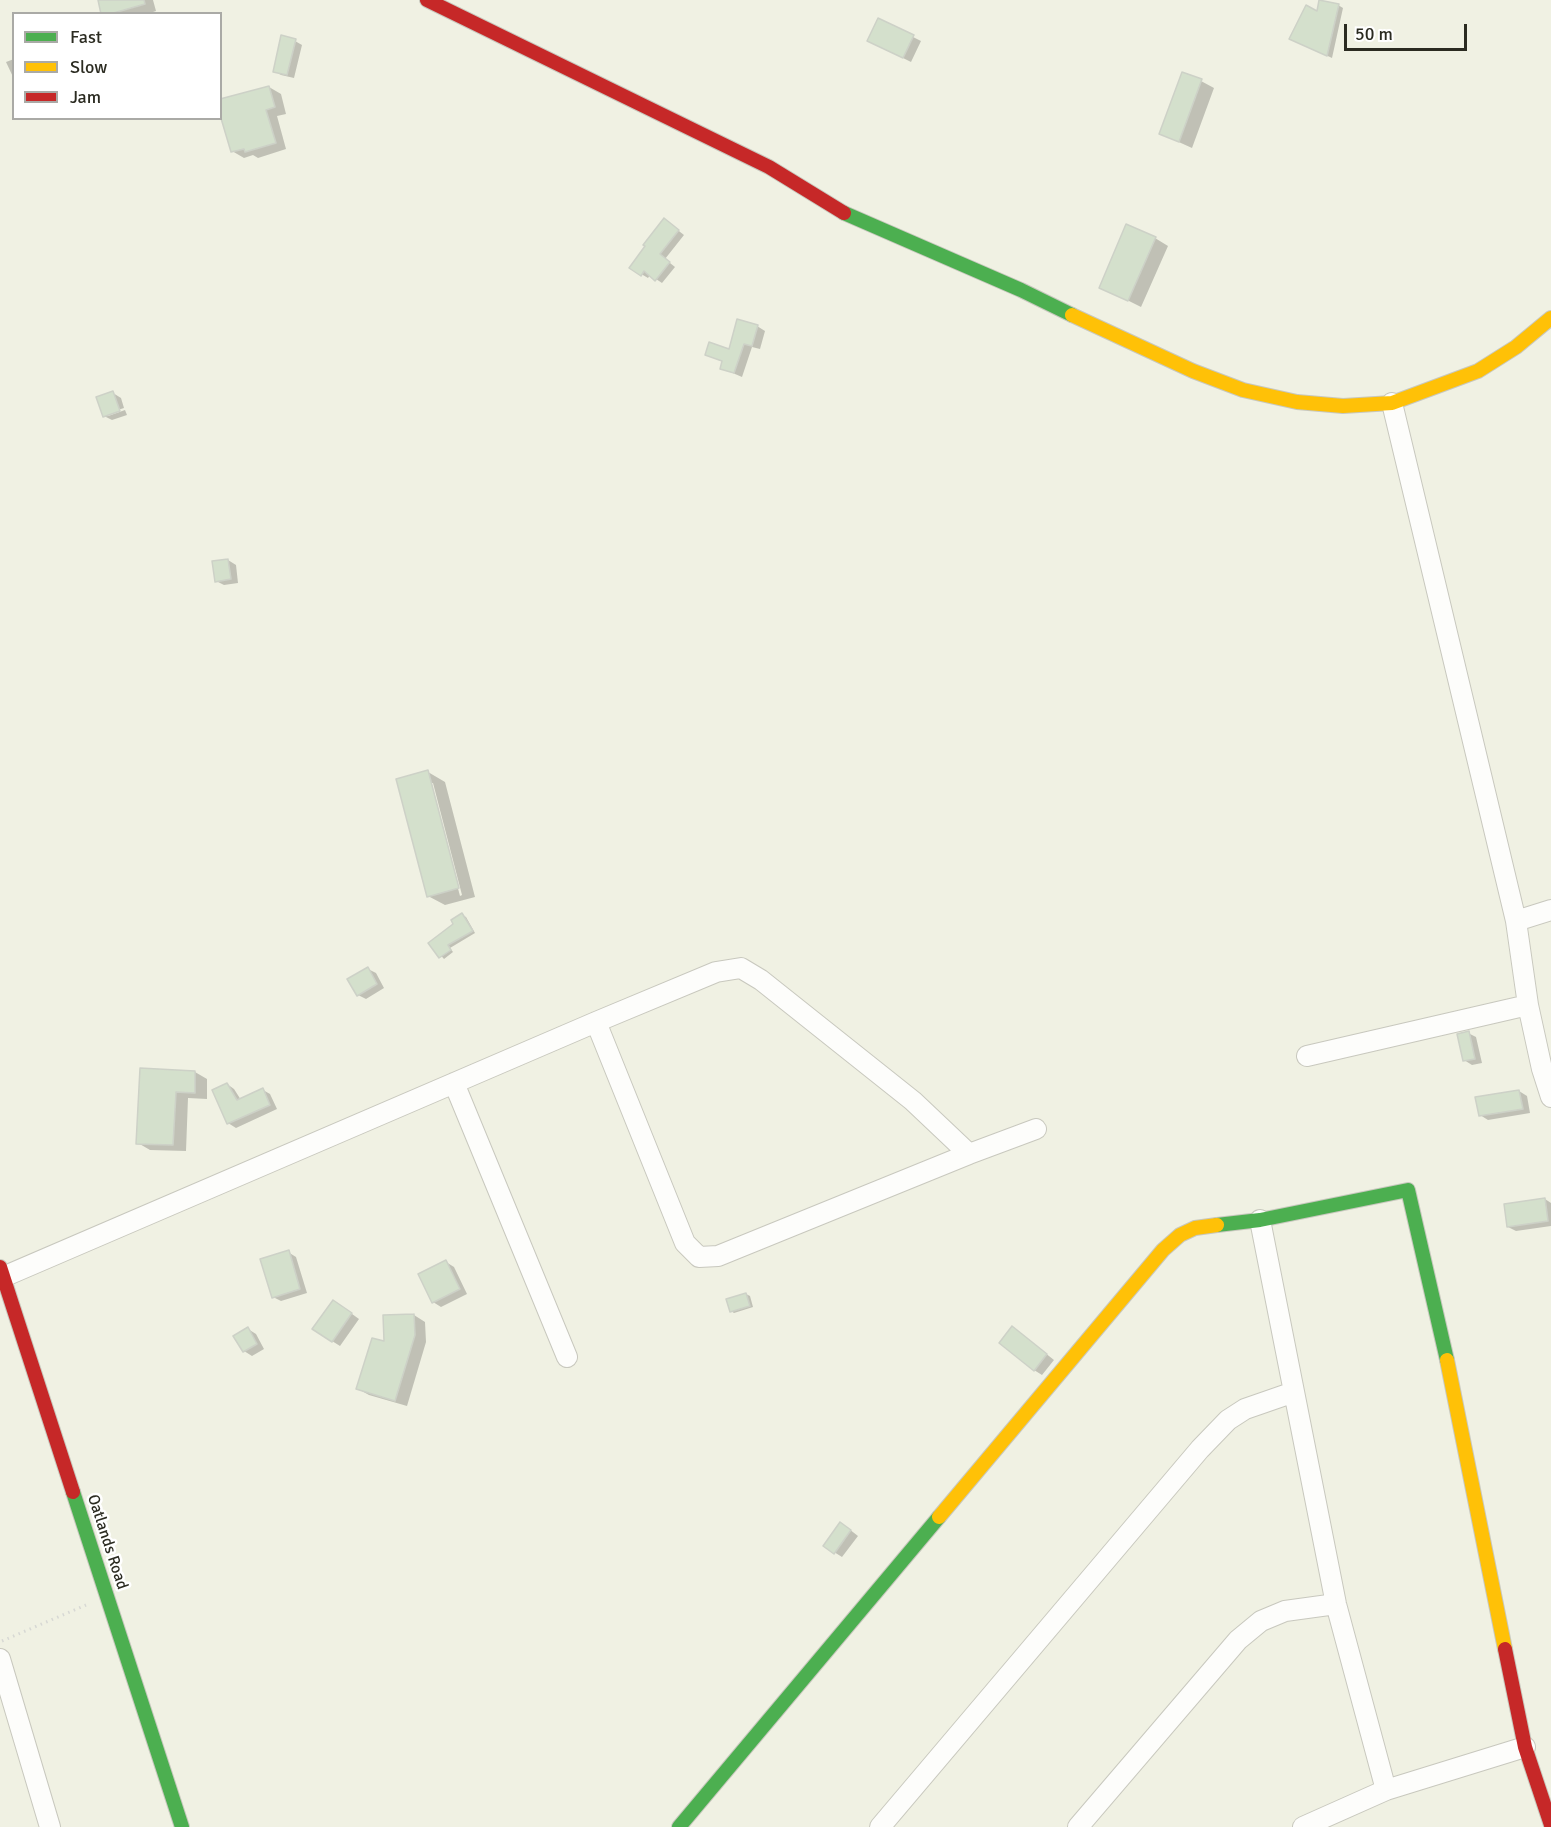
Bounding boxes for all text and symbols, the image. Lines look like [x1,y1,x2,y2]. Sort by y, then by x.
legend [12,12,222,120]
scale bar [1347,12,1470,50]
text: 50 m [1355,23,1393,45]
text: Fast [70,26,102,48]
text: Slow [70,56,107,78]
text: Jam [70,86,101,108]
street label: Oatlands Road [83,1492,131,1592]

